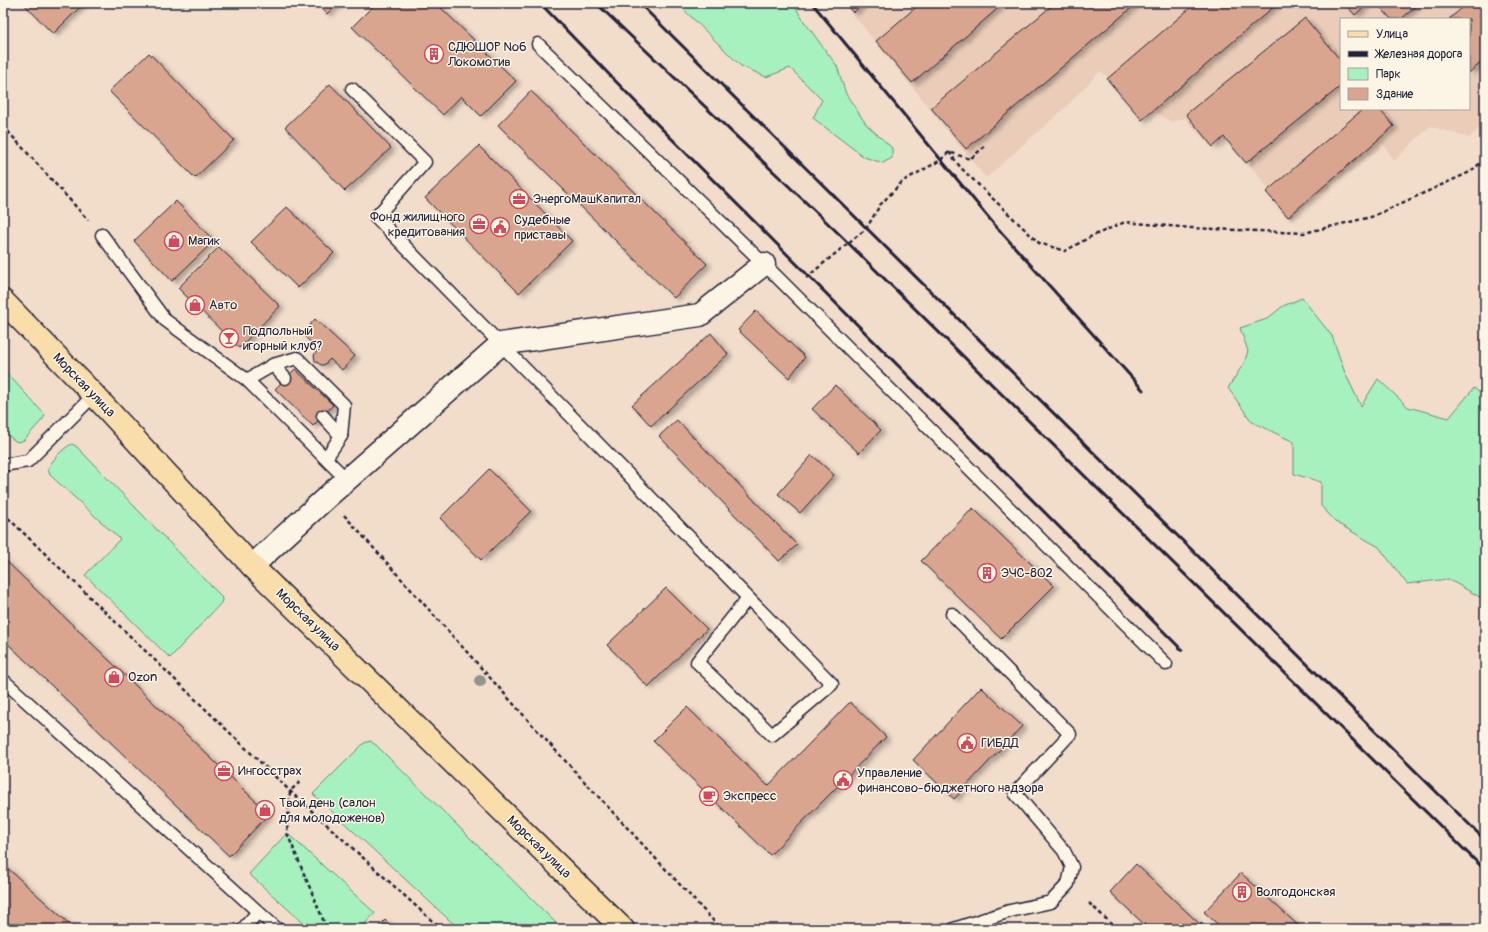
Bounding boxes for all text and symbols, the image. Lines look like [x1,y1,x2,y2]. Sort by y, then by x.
legend [1340,18,1470,110]
text: Улица [1376,27,1408,42]
place label: СДЮШОР №6 Локомотив [447,39,527,70]
building icon: СДЮШОР №6 Локомотив [423,43,445,65]
text: Железная дорога [1374,47,1463,62]
text: Парк [1376,67,1401,82]
text: Здание [1376,87,1413,102]
office icon: ЭнергоМашКапитал [508,188,530,210]
place label: ЭнергоМашКапитал [533,191,641,207]
place label: Фонд жилищного кредитования [370,209,465,240]
place label: Судебные приставы [514,212,571,243]
office icon: Фонд жилищного кредитования [468,213,490,235]
public building icon: Судебные приставы [489,216,511,238]
shop icon: Магик [163,230,185,252]
place label: Магик [188,233,221,249]
shop icon: Авто [184,294,206,316]
place label: Авто [209,297,237,313]
place label: Подпольный игорный клуб? [243,323,323,354]
bar icon: Подпольный игорный клуб? [218,327,240,349]
street label: Морская улица [49,350,119,420]
building icon: ЭЧС-802 [976,562,998,584]
place label: ЭЧС-802 [1001,565,1053,581]
street label: Морская улица [273,585,343,655]
shop icon: Ozon [103,666,125,688]
place label: Ozon [128,669,157,685]
public building icon: ГИБДД [956,732,978,754]
place label: ГИБДД [981,735,1019,751]
office icon: Ингосстрах [213,760,235,782]
place label: Ингосстрах [238,763,302,779]
place label: Управление финансово-бюджетного надзора [857,765,1044,796]
public building icon: Управление финансово-бюджетного надзора [832,769,854,791]
cafe icon: Экспресс [698,785,720,807]
place label: Экспресс [723,788,777,804]
place label: Твой день (салон для молодоженов) [279,795,386,826]
shop icon: Твой день (салон для молодоженов) [254,799,276,821]
street label: Морская улица [504,812,574,882]
building icon: Волгодонская [1231,881,1253,903]
place label: Волгодонская [1256,884,1335,900]

